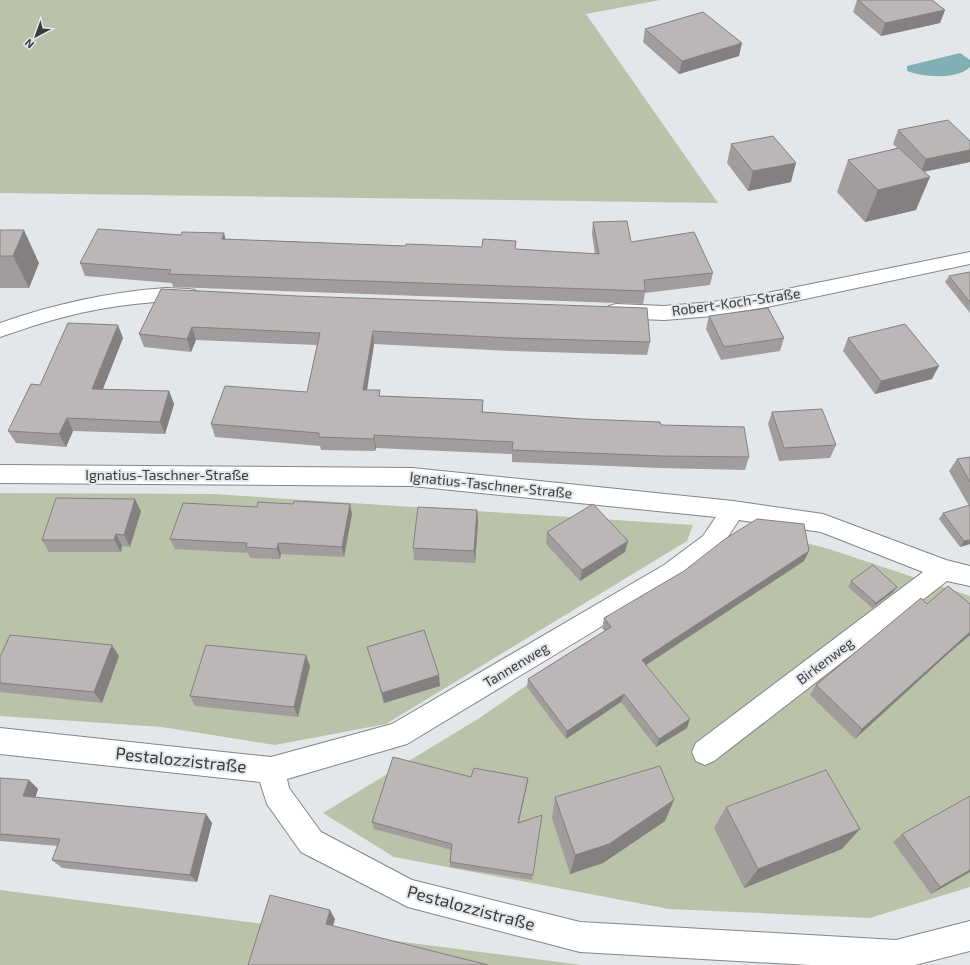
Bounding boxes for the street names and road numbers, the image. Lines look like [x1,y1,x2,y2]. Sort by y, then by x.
street label: Robert-Koch-Straße [671,284,801,319]
street label: Ignatius-Taschner-Straße [85,466,249,483]
street label: Ignatius-Taschner-Straße [409,468,573,501]
street label: Birkenweg [793,633,857,688]
street label: Tannenweg [480,638,552,691]
street label: Pestalozzistraße [115,742,248,776]
street label: Pestalozzistraße [405,880,537,934]

